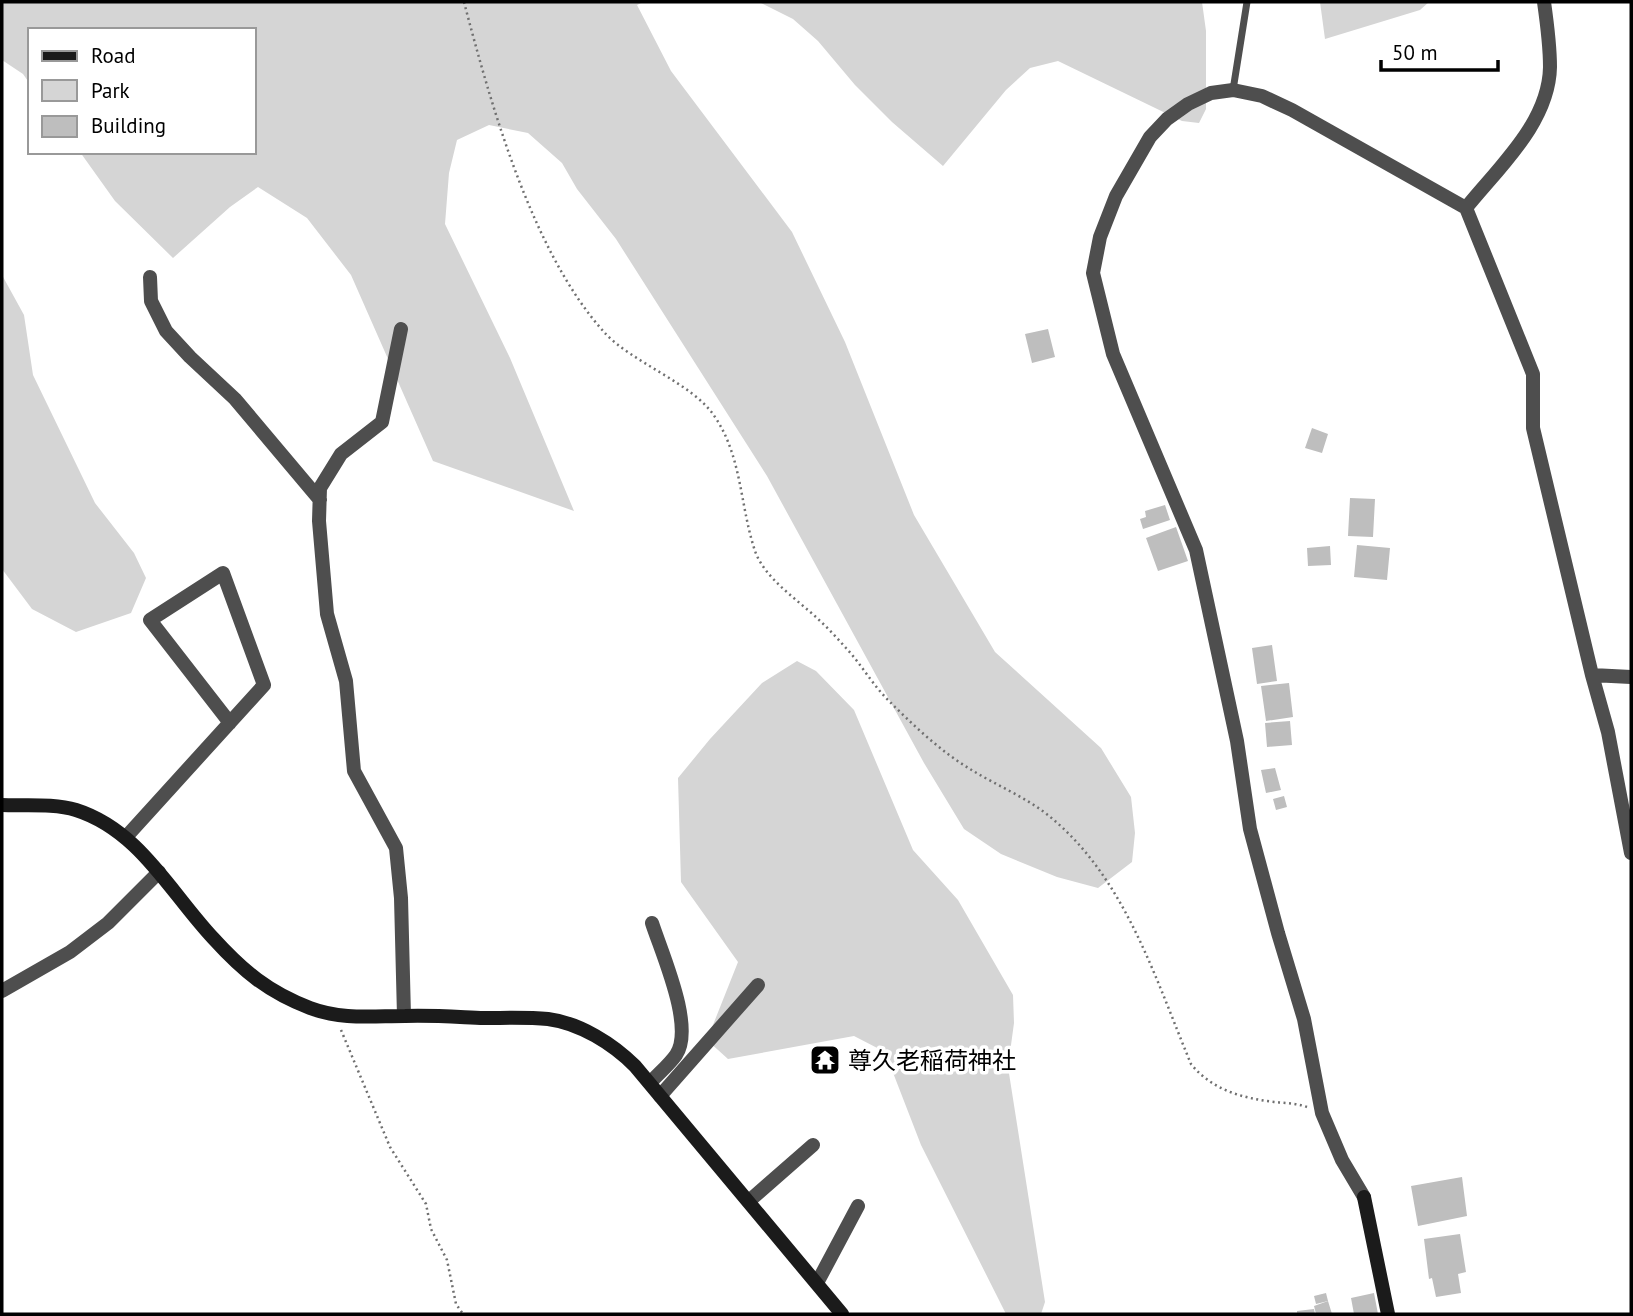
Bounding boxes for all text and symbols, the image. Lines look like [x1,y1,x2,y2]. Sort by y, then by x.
legend [28,28,256,154]
scale bar [1381,28,1498,72]
text: 50 m [1392,39,1438,66]
text: Road [91,42,135,69]
text: Park [91,77,130,104]
text: Building [91,112,166,139]
temple icon: 尊久老稲荷神社 [808,1043,842,1077]
place label: 尊久老稲荷神社 [848,1045,1016,1076]

